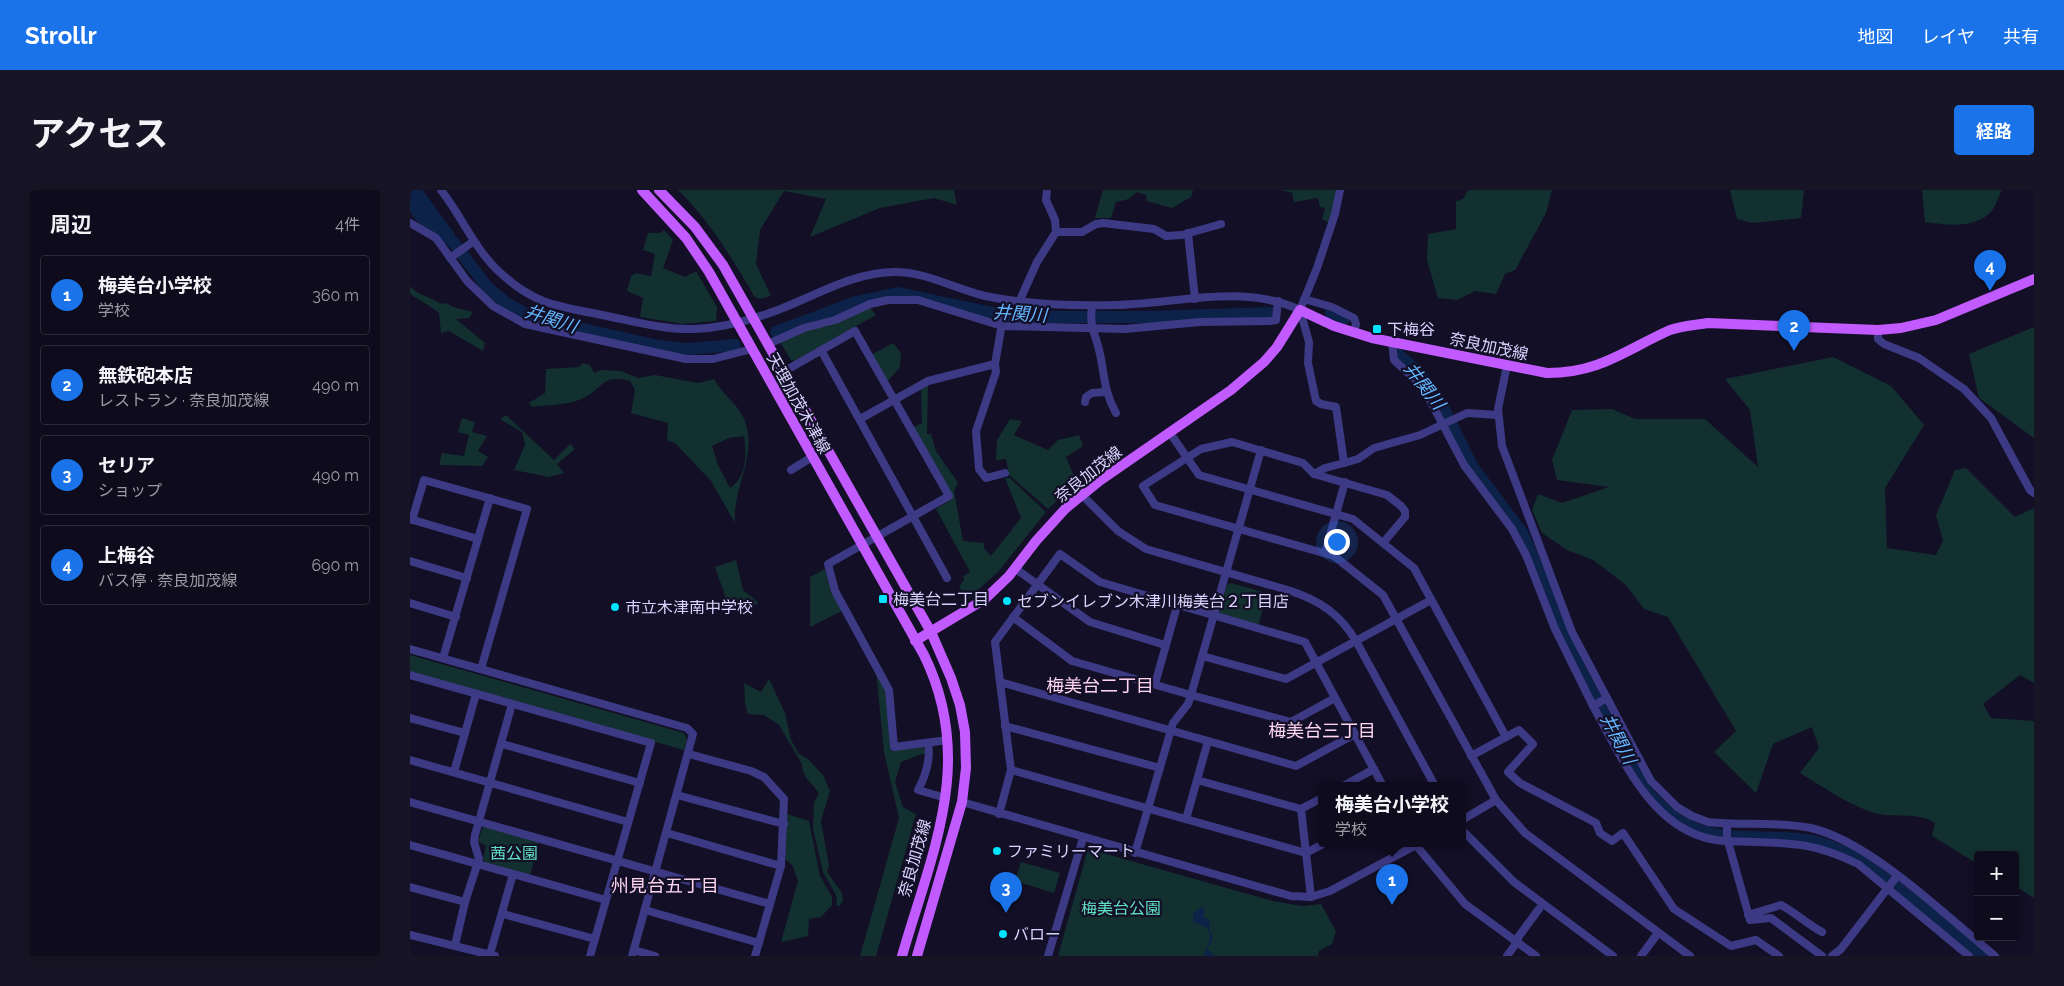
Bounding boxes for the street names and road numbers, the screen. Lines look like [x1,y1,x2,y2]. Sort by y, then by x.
street label: 奈良加茂線 [1448,329,1530,364]
street label: 天理加茂木津線 [763,350,834,457]
street label: 奈良加茂線 [1051,442,1126,507]
street label: 奈良加茂線 [894,817,935,899]

